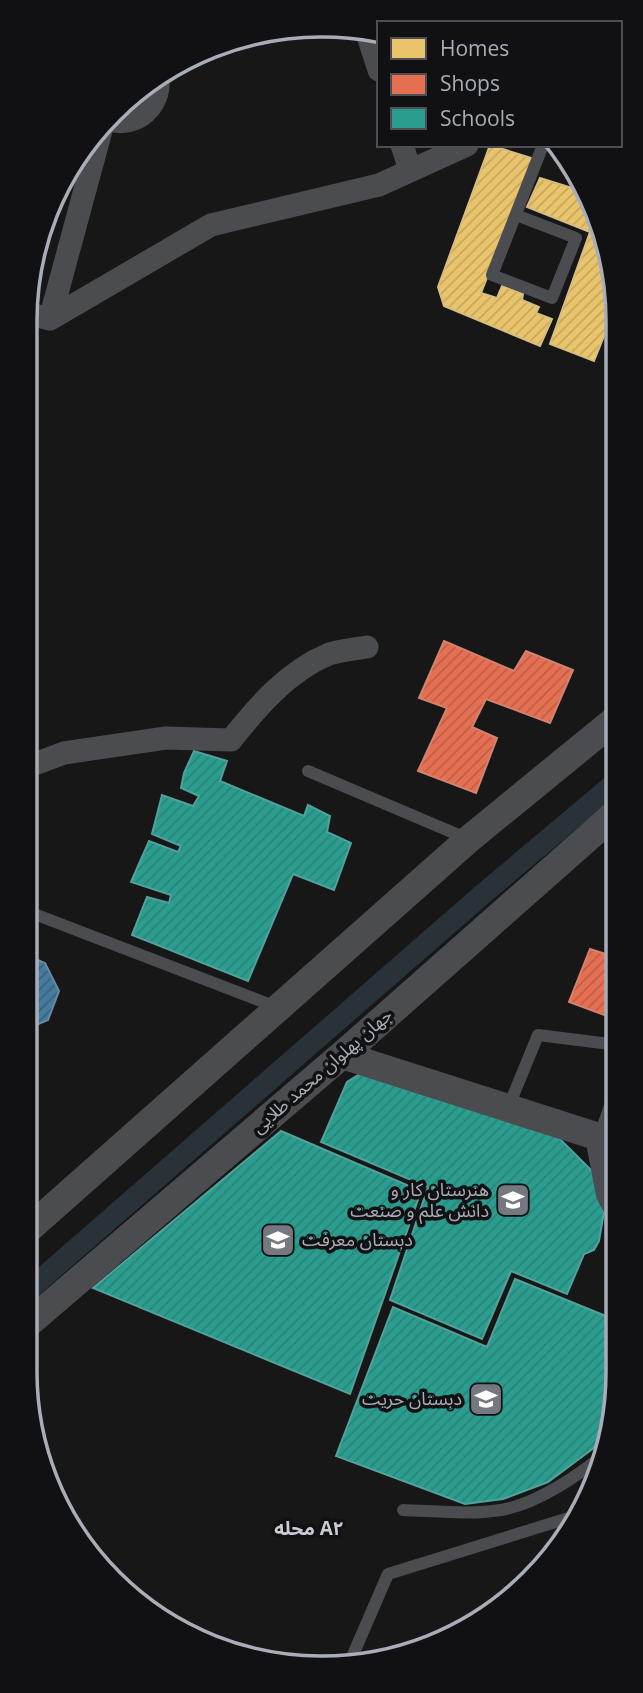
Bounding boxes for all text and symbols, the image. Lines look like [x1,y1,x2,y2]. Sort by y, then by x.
legend [377,21,622,147]
text: Homes [440,34,509,62]
text: Shops [440,69,500,97]
text: Schools [440,104,515,132]
street label: جهان پهلوان محمد طلایی [246,1003,397,1138]
place label: هنرستان کار و دانش علم و صنعت [350,1177,489,1224]
school or university icon: هنرستان کار و دانش علم و صنعت [494,1181,532,1219]
school or university icon: دبستان معرفت [259,1221,297,1259]
place label: دبستان معرفت [302,1227,413,1251]
school or university icon: دبستان حریت [467,1380,505,1418]
place label: دبستان حریت [362,1386,462,1410]
district label: محله A۲ [274,1515,344,1541]

